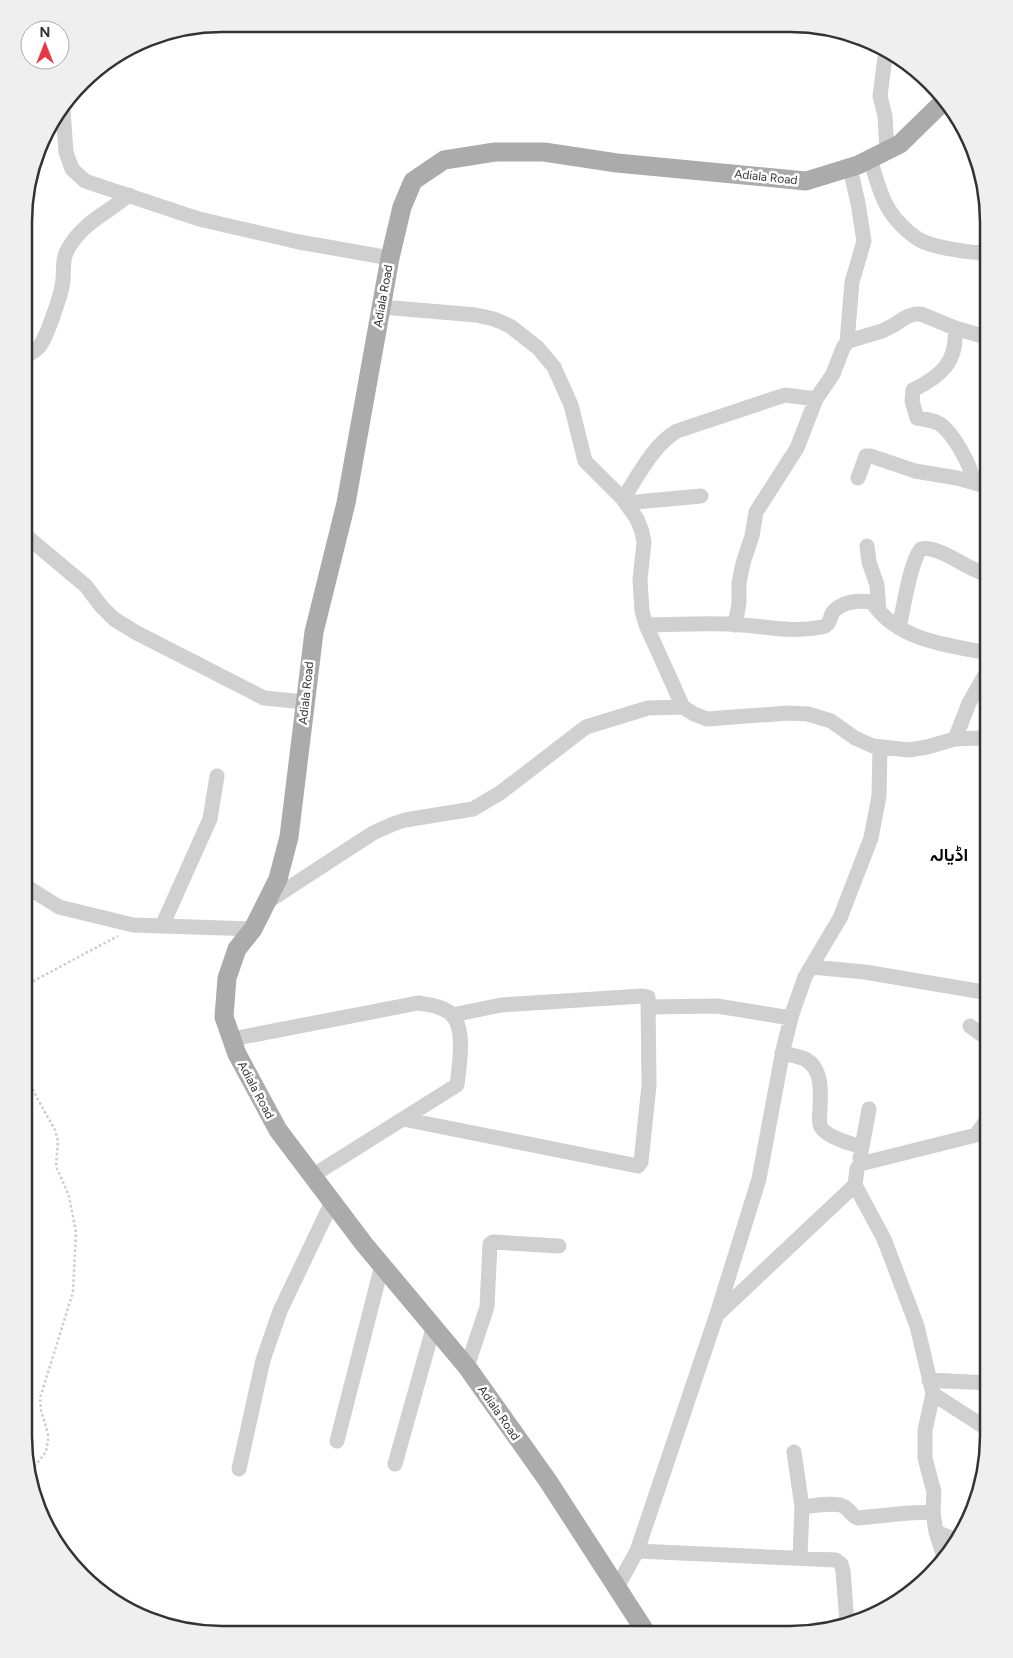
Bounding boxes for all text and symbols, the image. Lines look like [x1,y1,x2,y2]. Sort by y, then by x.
north arrow [20,20,70,70]
text: N [40,24,50,41]
street label: Adiala Road [734,167,798,187]
street label: Adiala Road [371,264,395,328]
street label: Adiala Road [296,661,316,725]
district label: اڈیالہ [930,844,968,866]
street label: Adiala Road [235,1059,277,1121]
street label: Adiala Road [475,1383,523,1443]

